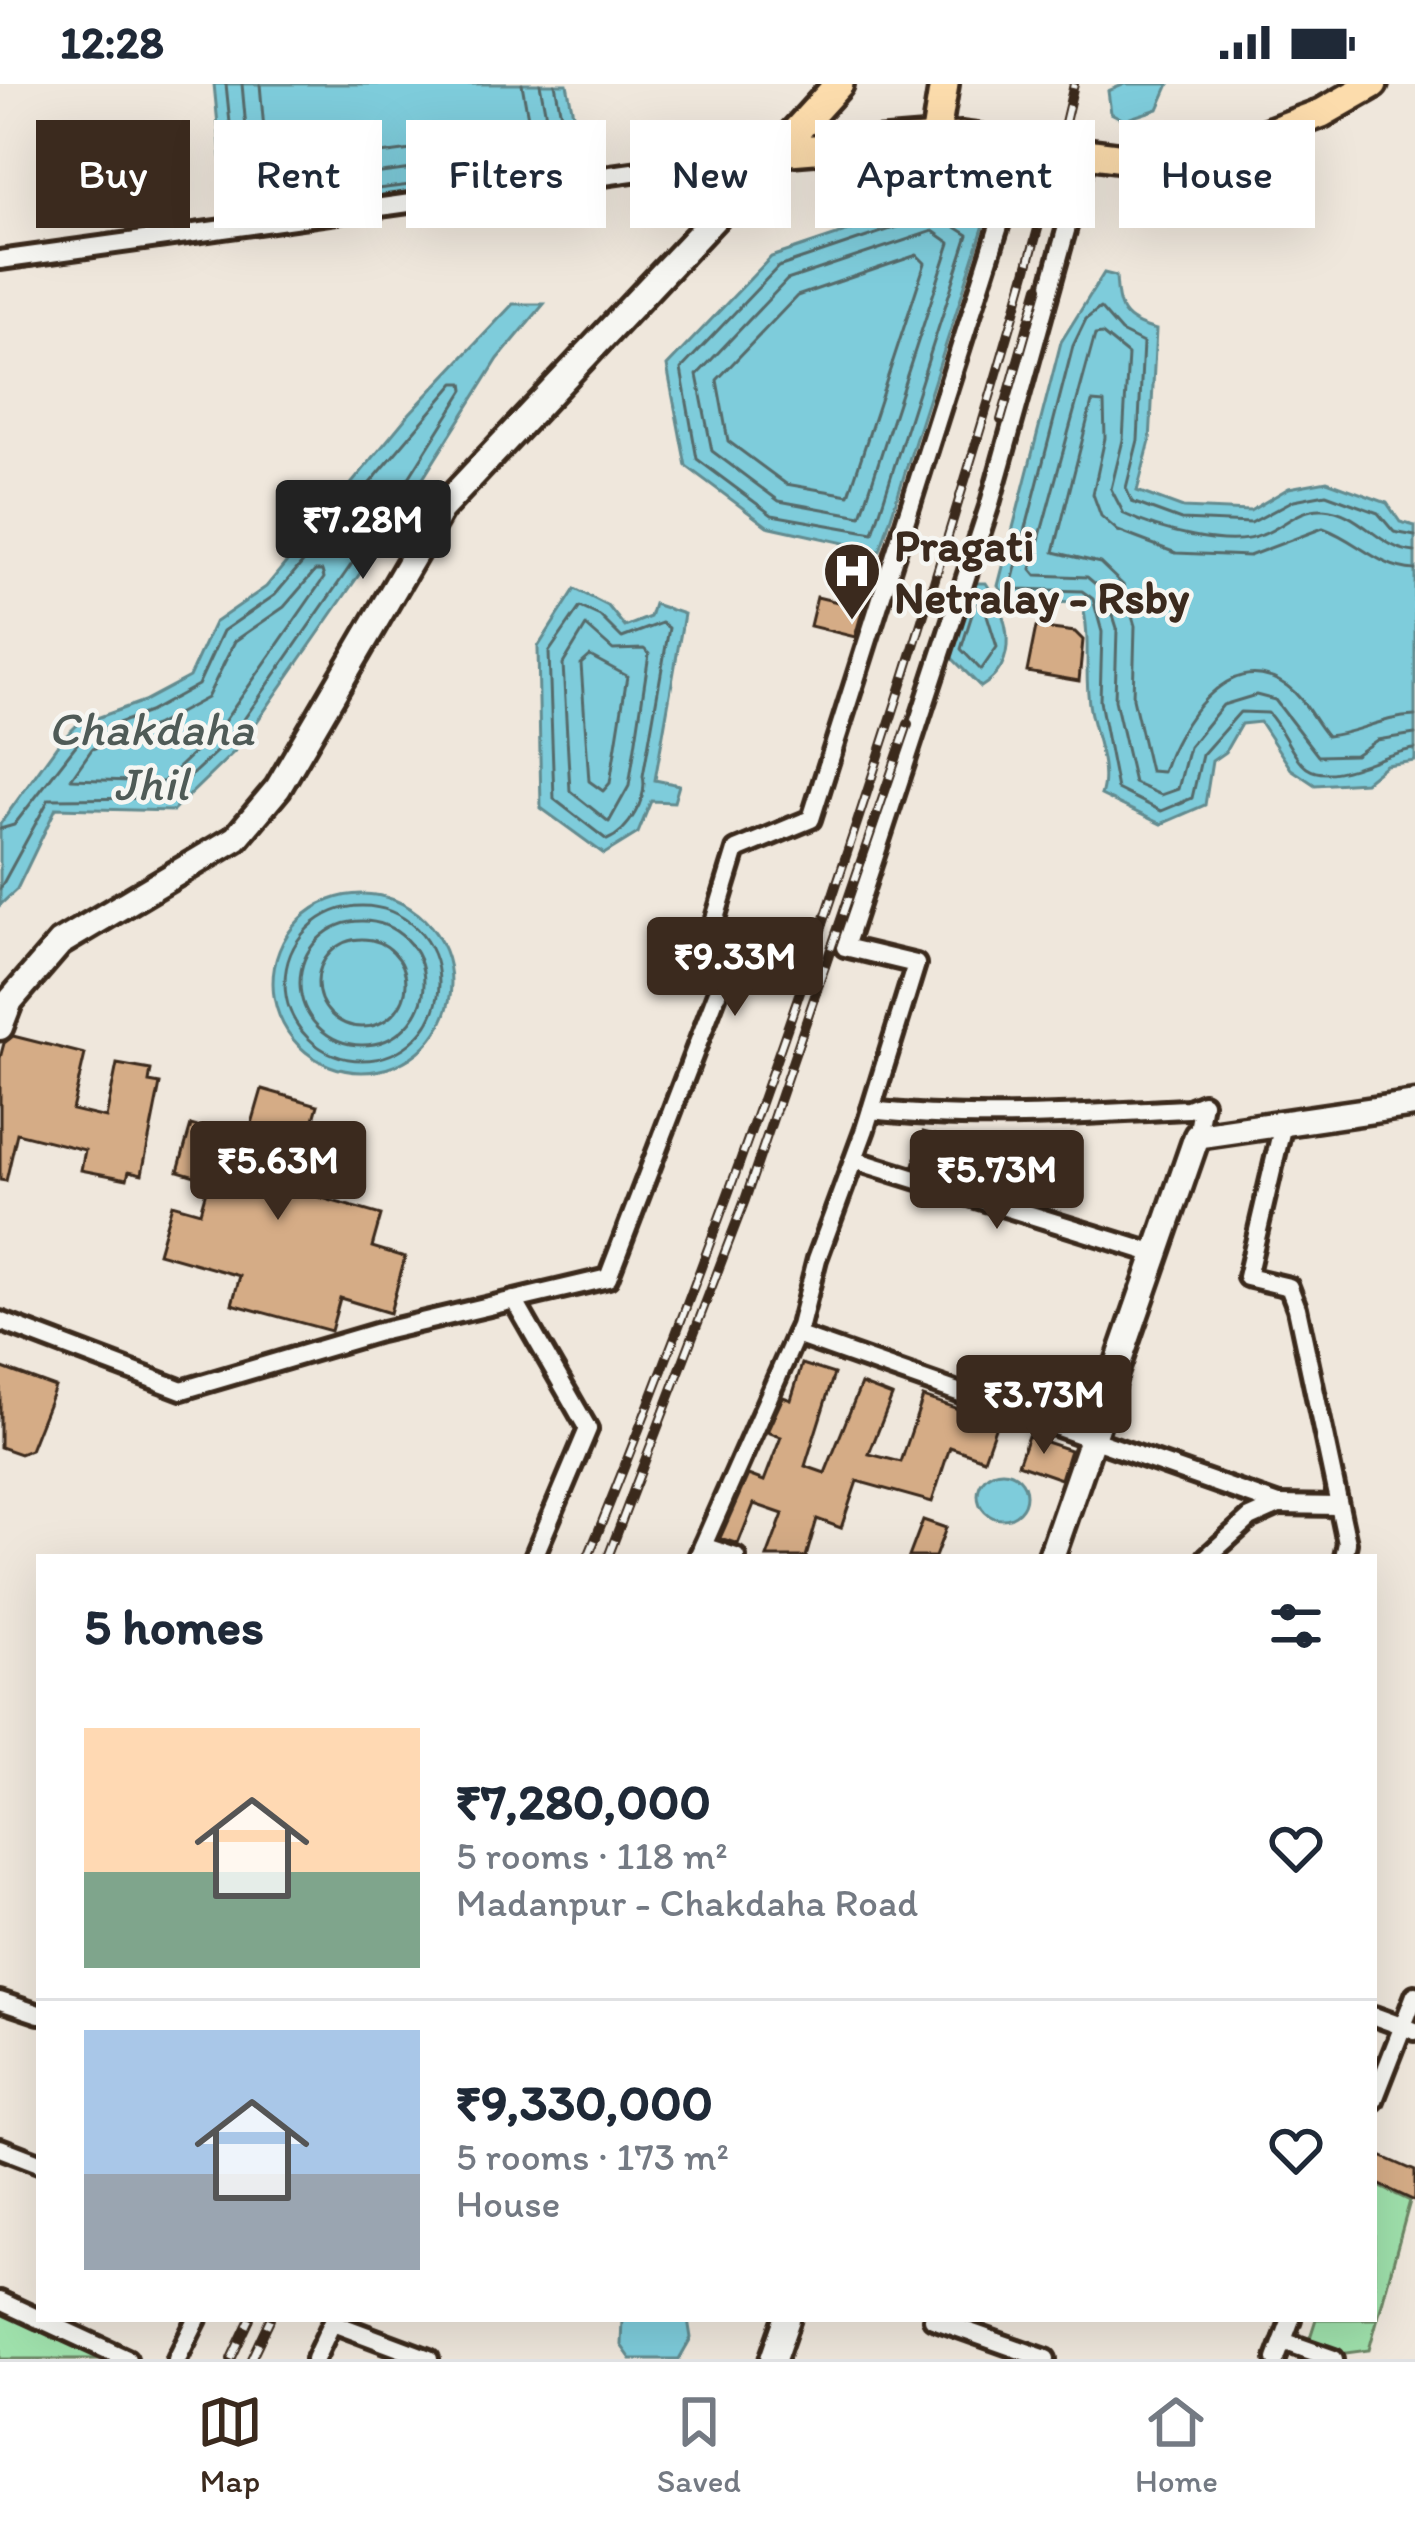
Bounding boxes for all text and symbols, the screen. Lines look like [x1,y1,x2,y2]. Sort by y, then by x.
text: 12:28 [60,15,164,69]
chip: Buy [36,120,190,228]
chip: Rent [214,120,382,228]
chip: Filters [406,120,606,228]
chip: New [630,120,791,228]
chip: Apartment [815,120,1095,228]
chip: House [1119,120,1315,228]
pin: ₹7.28M [265,480,461,582]
text: ₹7.28M [303,495,423,542]
place label: Pragati Netralay - Rsby [894,518,1190,624]
hospital icon: Pragati Netralay - Rsby [821,540,883,622]
water label: Chakdaha Jhil [48,699,255,812]
pin: ₹9.33M [637,917,833,1019]
text: ₹9.33M [674,932,796,979]
pin: ₹5.63M [180,1121,376,1223]
pin: ₹5.73M [899,1130,1095,1232]
text: ₹5.63M [217,1136,339,1183]
text: ₹5.73M [937,1145,1057,1192]
pin: ₹3.73M [946,1355,1142,1457]
text: ₹3.73M [983,1370,1105,1417]
icon: filters [1263,1593,1329,1659]
text: 5 homes [84,1596,264,1657]
text: ₹7,280,000 [456,1771,711,1832]
icon: home [180,1776,324,1920]
icon: heart [1263,1815,1329,1881]
text: 5 rooms · 118 m² [456,1832,728,1879]
text: Madanpur - Chakdaha Road [456,1879,918,1926]
text: ₹9,330,000 [456,2072,713,2133]
icon: home [180,2078,324,2222]
icon: heart [1263,2117,1329,2183]
text: 5 rooms · 173 m² [456,2133,729,2180]
text: House [456,2180,560,2227]
tab: Map [197,2389,263,2500]
tab: Saved [657,2389,741,2500]
tab: Home [1135,2389,1218,2500]

